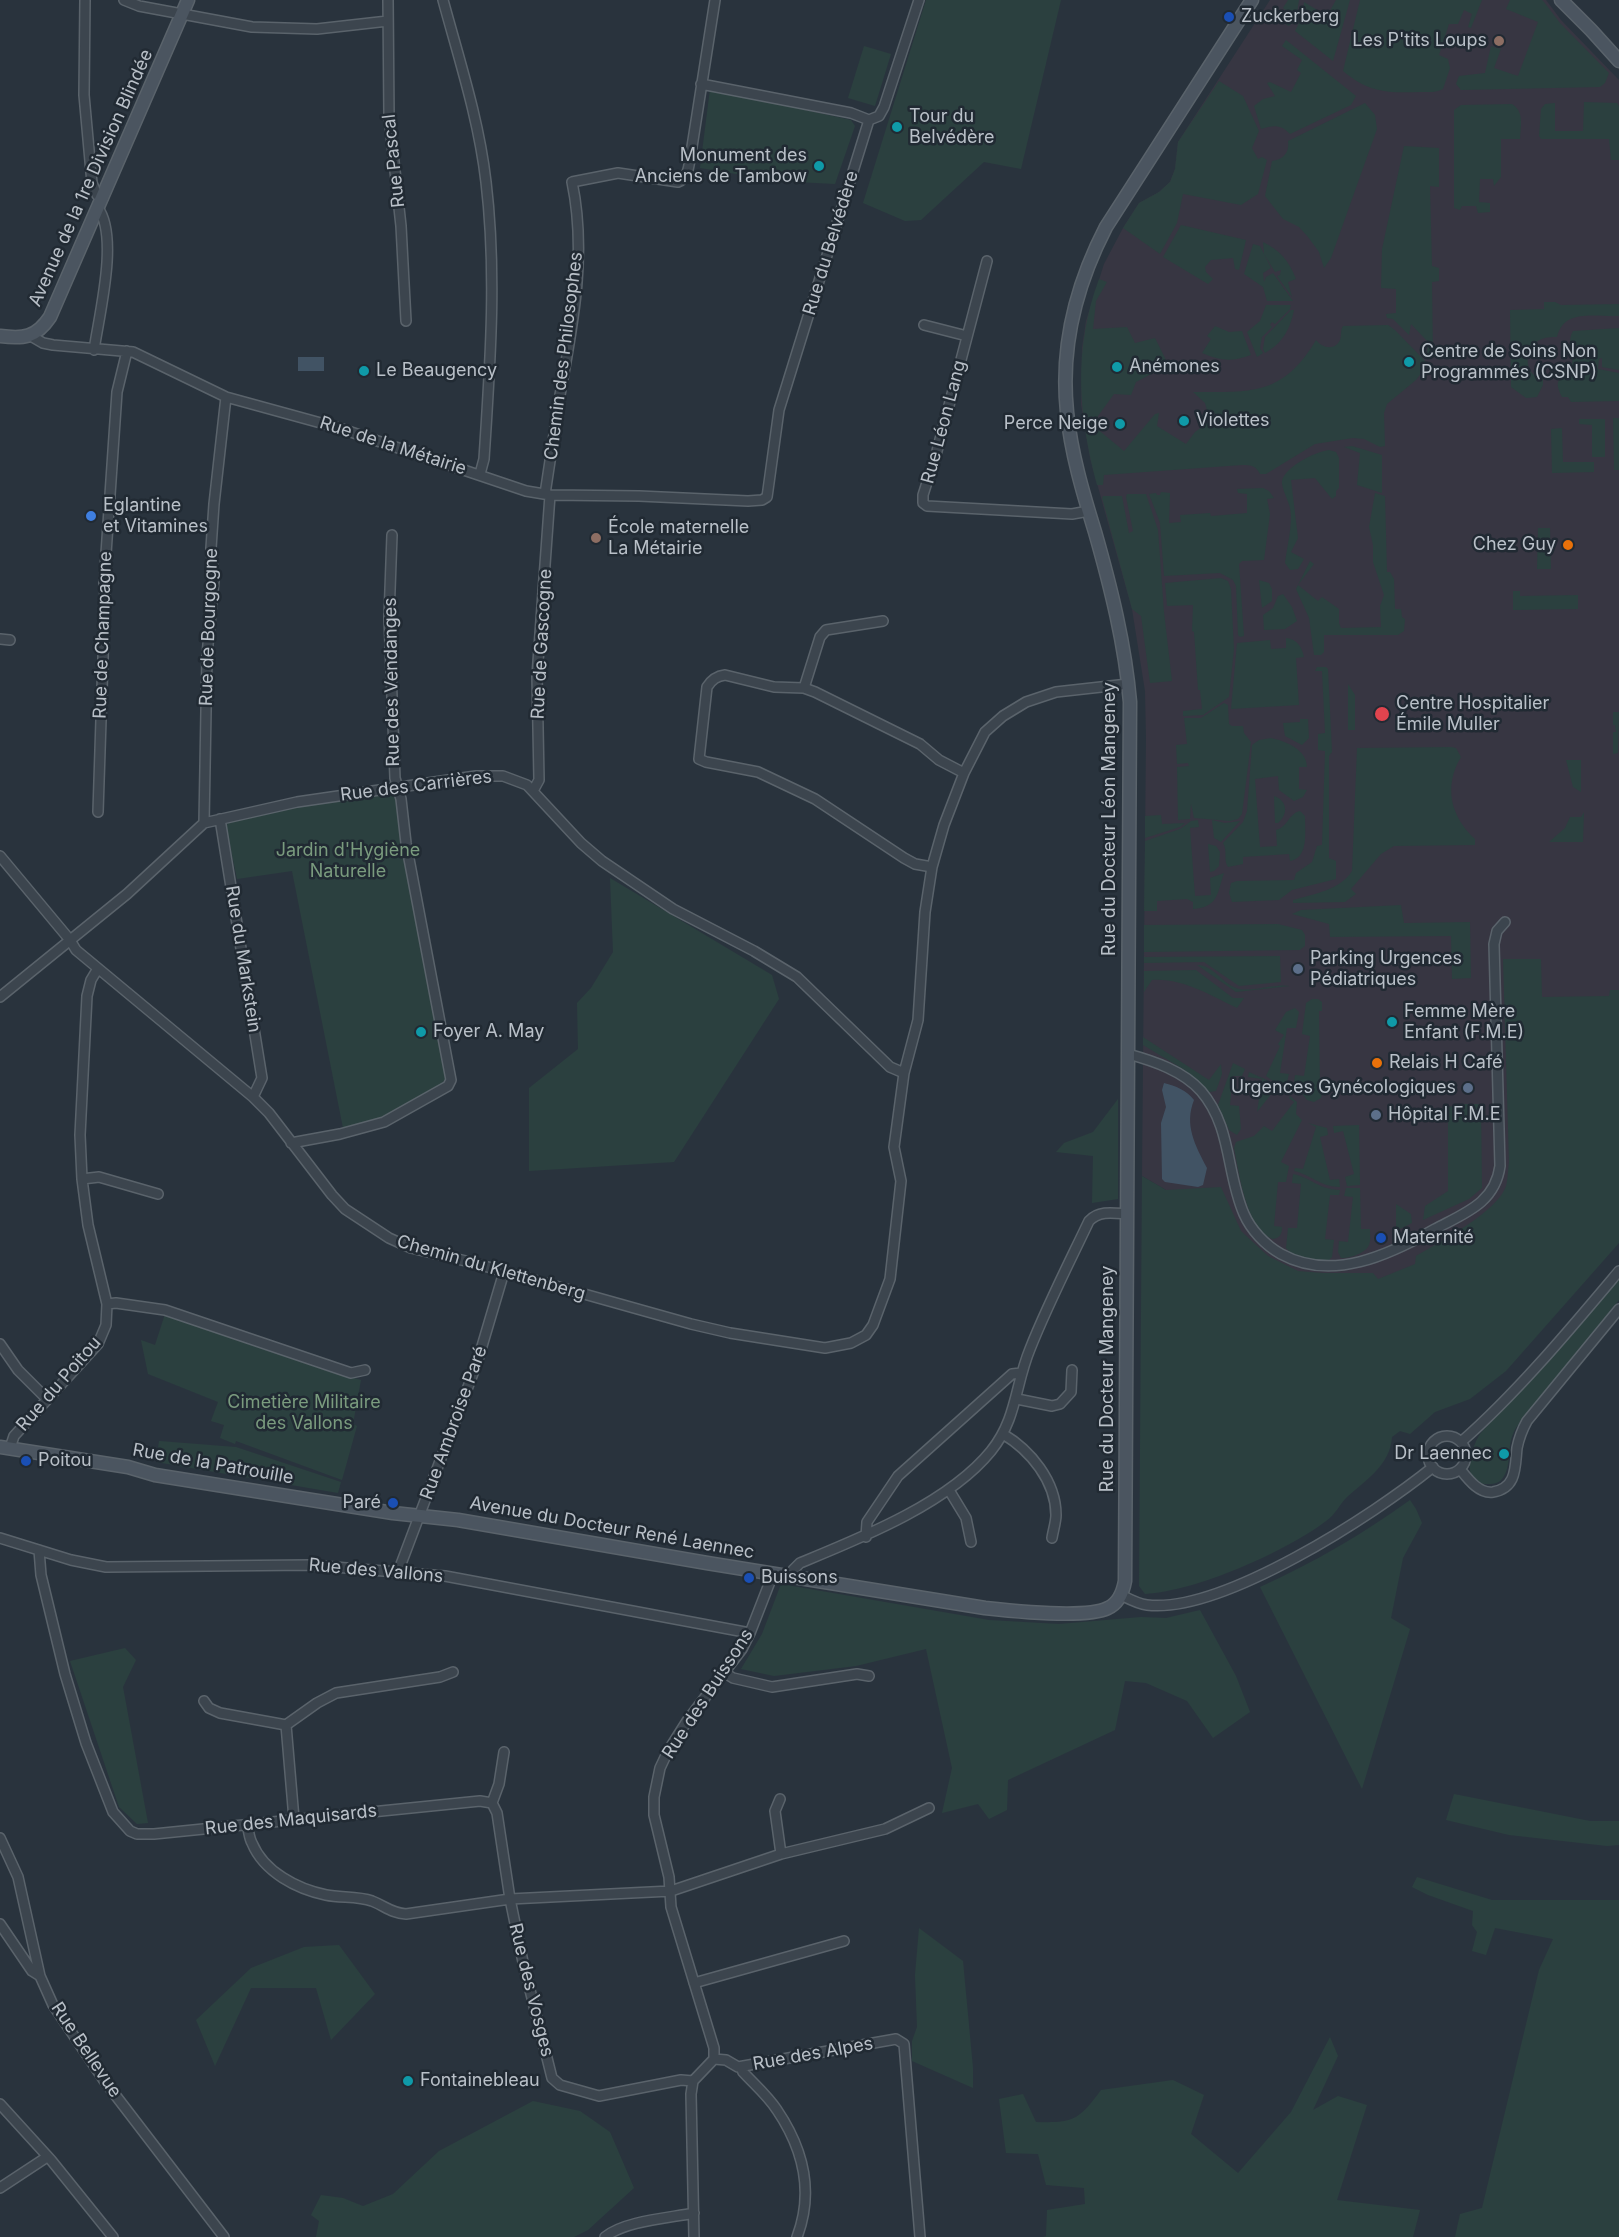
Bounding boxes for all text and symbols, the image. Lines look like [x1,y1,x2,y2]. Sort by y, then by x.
place label: Zuckerberg [1241,6,1339,28]
marker: Zuckerberg [1222,10,1236,24]
place label: Les P'tits Loups [1352,30,1487,52]
marker: Les P'tits Loups [1492,34,1506,48]
street label: Avenue de la 1re Division Blindée [24,46,158,310]
place label: Tour du Belvédère [909,106,994,148]
street label: Rue Pascal [378,113,410,209]
marker: Tour du Belvédère [890,120,904,134]
place label: Monument des Anciens de Tambow [635,145,807,188]
marker: Monument des Anciens de Tambow [812,159,826,173]
street label: Rue du Belvédère [799,168,863,318]
street label: Chemin des Philosophes [540,251,588,461]
place label: Centre de Soins Non Programmés (CSNP) [1421,341,1597,384]
marker: Centre de Soins Non Programmés (CSNP) [1402,355,1416,369]
place label: Anémones [1129,356,1220,378]
street label: Rue Léon Lang [917,358,971,486]
place label: Le Beaugency [376,360,497,382]
marker: Anémones [1110,360,1124,374]
marker: Le Beaugency [357,364,371,378]
place label: Violettes [1196,410,1270,432]
street label: Rue de la Métairie [317,412,469,480]
place label: Perce Neige [1004,413,1108,435]
marker: Violettes [1177,414,1191,428]
marker: Perce Neige [1113,417,1127,431]
place label: Eglantine et Vitamines [103,495,208,538]
marker: Eglantine et Vitamines [84,509,98,523]
place label: École maternelle La Métairie [608,517,749,560]
marker: École maternelle La Métairie [589,531,603,545]
place label: Chez Guy [1473,534,1556,556]
marker: Chez Guy [1561,538,1575,552]
street label: Rue de Bourgogne [195,548,223,706]
street label: Rue de Champagne [89,551,117,719]
street label: Rue de Gascogne [527,568,557,720]
street label: Rue des Vendanges [380,597,404,767]
street label: Rue du Docteur Léon Mangeney [1099,682,1121,956]
place label: Centre Hospitalier Émile Muller [1396,693,1549,736]
marker: Centre Hospitalier Émile Muller [1373,705,1391,723]
street label: Rue des Carrières [339,766,493,806]
park label: Jardin d'Hygiène Naturelle [276,840,420,882]
street label: Rue du Markstein [221,884,265,1034]
place label: Parking Urgences Pédiatriques [1310,948,1462,990]
marker: Parking Urgences Pédiatriques [1291,962,1305,976]
place label: Femme Mère Enfant (F.M.E) [1404,1001,1524,1044]
marker: Femme Mère Enfant (F.M.E) [1385,1015,1399,1029]
place label: Foyer A. May [433,1021,544,1043]
marker: Foyer A. May [414,1025,428,1039]
place label: Relais H Café [1389,1052,1503,1074]
marker: Relais H Café [1370,1056,1384,1070]
place label: Urgences Gynécologiques [1231,1077,1456,1099]
marker: Urgences Gynécologiques [1461,1081,1475,1095]
place label: Hôpital F.M.E [1388,1104,1501,1126]
marker: Hôpital F.M.E [1369,1108,1383,1122]
place label: Maternité [1393,1227,1474,1249]
street label: Chemin du Klettenberg [394,1231,588,1305]
marker: Maternité [1374,1231,1388,1245]
street label: Rue du Docteur Mangeney [1097,1266,1119,1492]
street label: Rue du Poitou [12,1332,106,1436]
street label: Rue Ambroise Paré [416,1343,492,1503]
park label: Cimetière Militaire des Vallons [227,1392,381,1434]
street label: Rue de la Patrouille [131,1439,295,1489]
place label: Dr Laennec [1394,1443,1492,1465]
marker: Dr Laennec [1497,1447,1511,1461]
place label: Poitou [38,1450,92,1472]
marker: Poitou [19,1454,33,1468]
place label: Paré [342,1492,381,1514]
street label: Avenue du Docteur René Laennec [468,1492,756,1564]
marker: Paré [386,1496,400,1510]
street label: Rue des Vallons [308,1554,444,1588]
place label: Buissons [761,1567,838,1589]
marker: Buissons [742,1571,756,1585]
street label: Rue des Buissons [658,1625,758,1763]
street label: Rue des Maquisards [204,1800,378,1840]
street label: Rue des Vosges [504,1921,558,2059]
street label: Rue Bellevue [46,1998,126,2102]
street label: Rue des Alpes [751,2033,875,2075]
place label: Fontainebleau [420,2070,540,2092]
marker: Fontainebleau [401,2074,415,2088]

